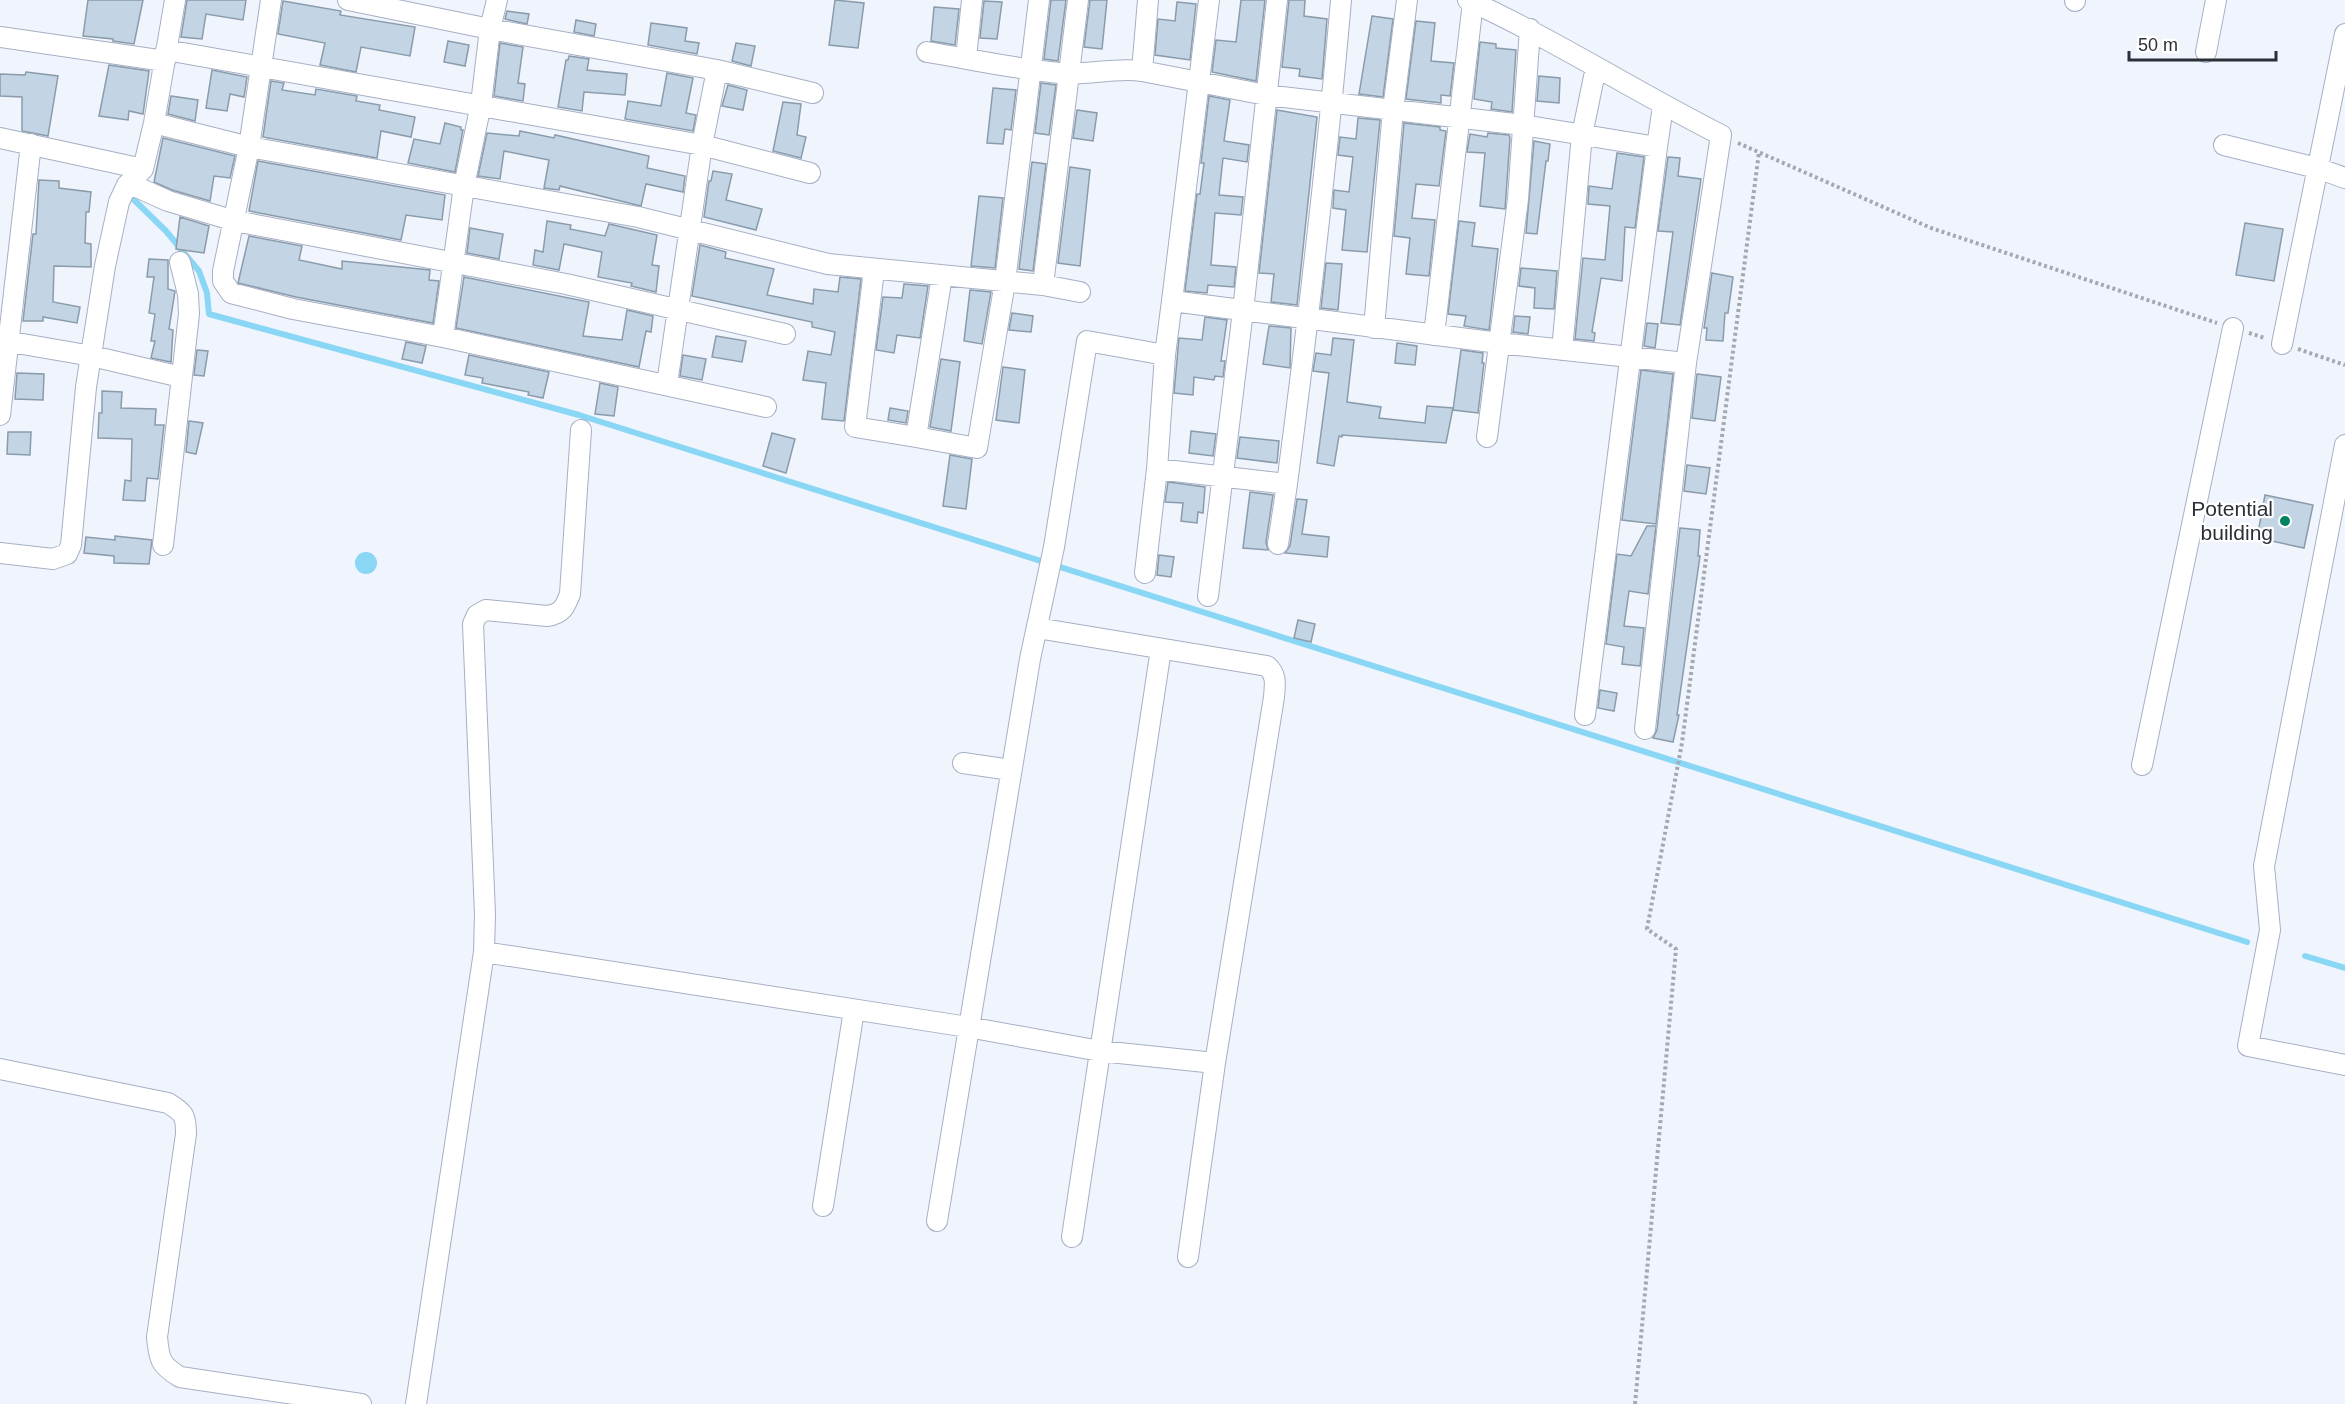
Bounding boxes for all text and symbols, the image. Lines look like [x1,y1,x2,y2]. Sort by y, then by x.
scale bar [2129,24,2276,62]
text: 50 m [2138,35,2178,55]
place label: Potential building [2191,497,2273,544]
marker: Potential building [2278,514,2292,528]

